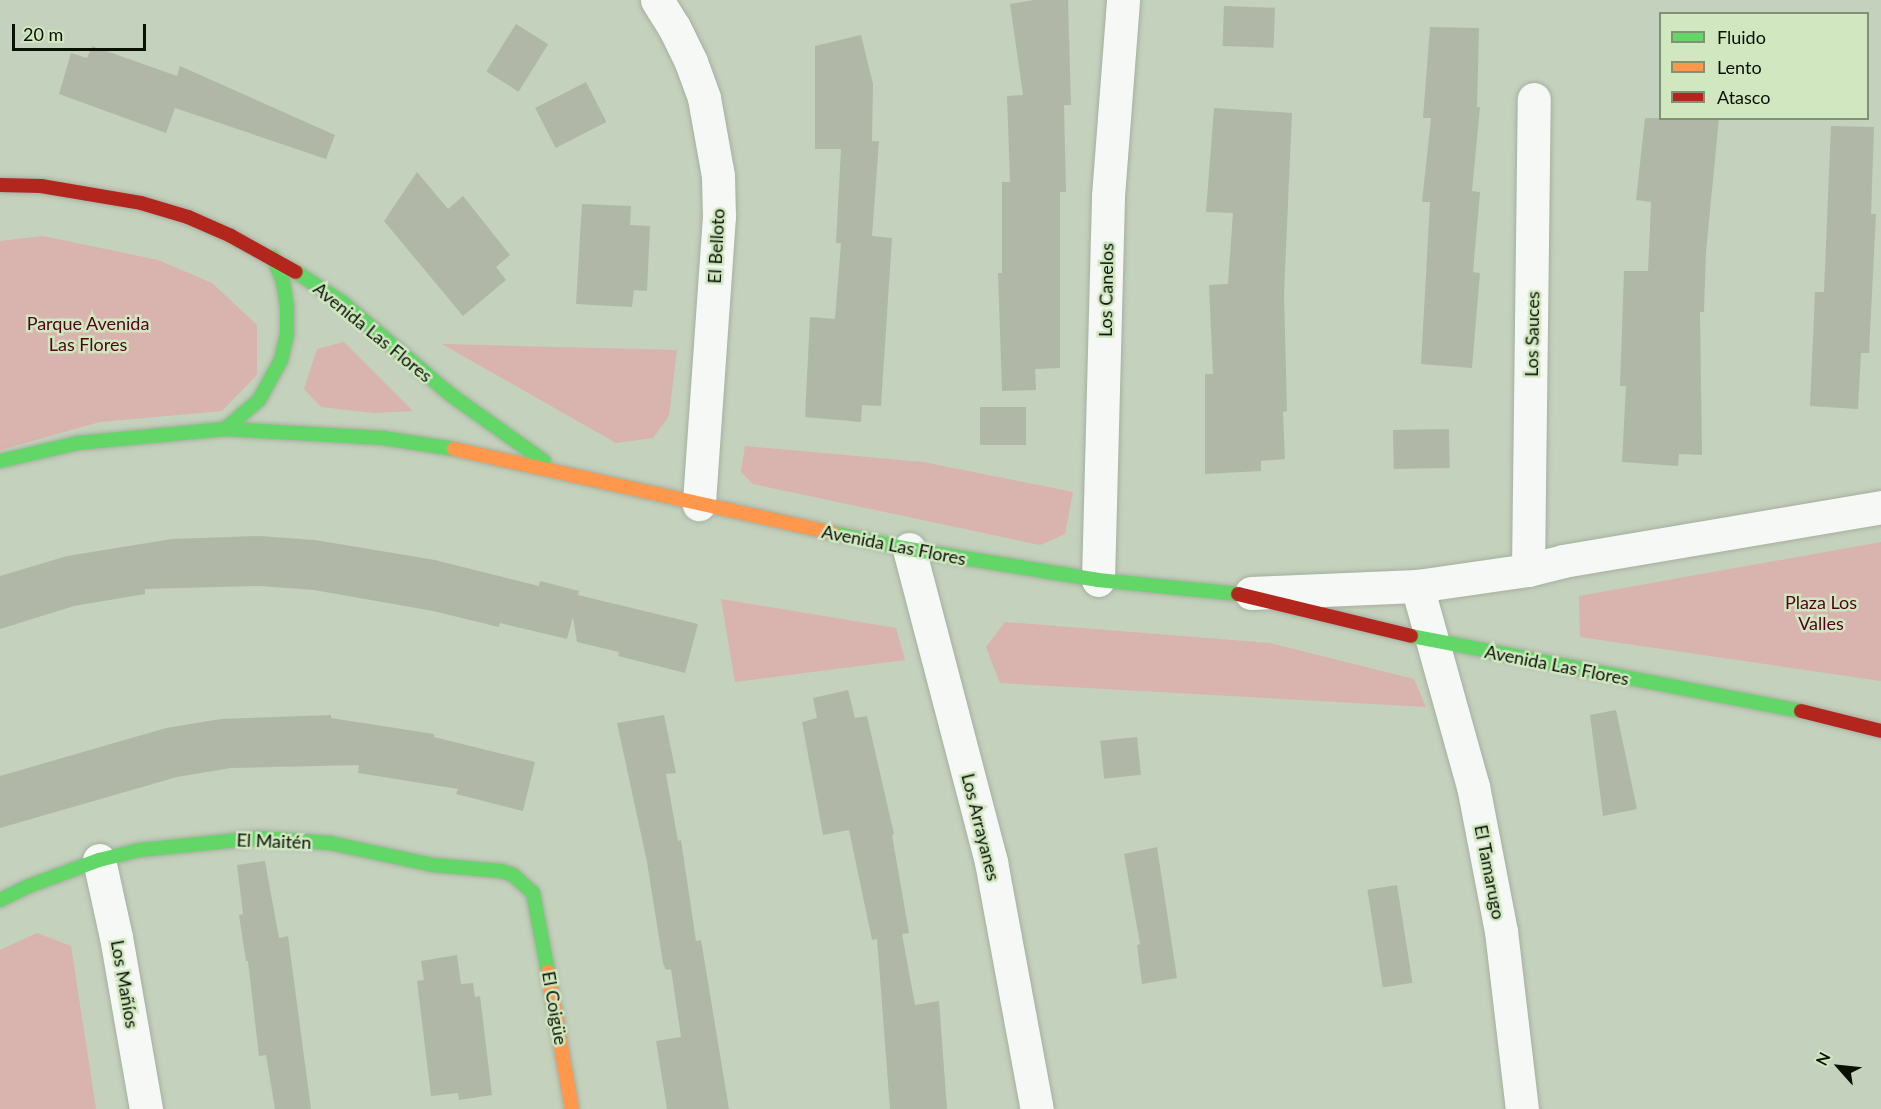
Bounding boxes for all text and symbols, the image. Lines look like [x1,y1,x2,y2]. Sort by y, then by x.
scale bar [15,12,148,50]
legend [1659,12,1869,120]
text: 20 m [23,23,63,45]
text: Fluido [1717,26,1766,48]
text: Lento [1717,56,1762,78]
text: Atasco [1717,86,1770,108]
street label: El Belloto [703,208,729,284]
street label: Los Canelos [1094,243,1118,337]
street label: Avenida Las Flores [309,277,437,387]
street label: Los Sauces [1520,291,1544,377]
park label: Parque Avenida Las Flores [26,313,150,356]
street label: Avenida Las Flores [820,520,968,570]
park label: Plaza Los Valles [1785,592,1857,634]
street label: Avenida Las Flores [1483,640,1631,690]
street label: Los Arrayanes [957,771,1005,883]
street label: El Tamarugo [1470,823,1510,921]
street label: El Maitén [236,829,312,853]
street label: Los Mañíos [107,938,143,1030]
street label: El Coigüe [538,969,572,1047]
north arrow [1809,1037,1869,1097]
text: N [1811,1049,1834,1068]

